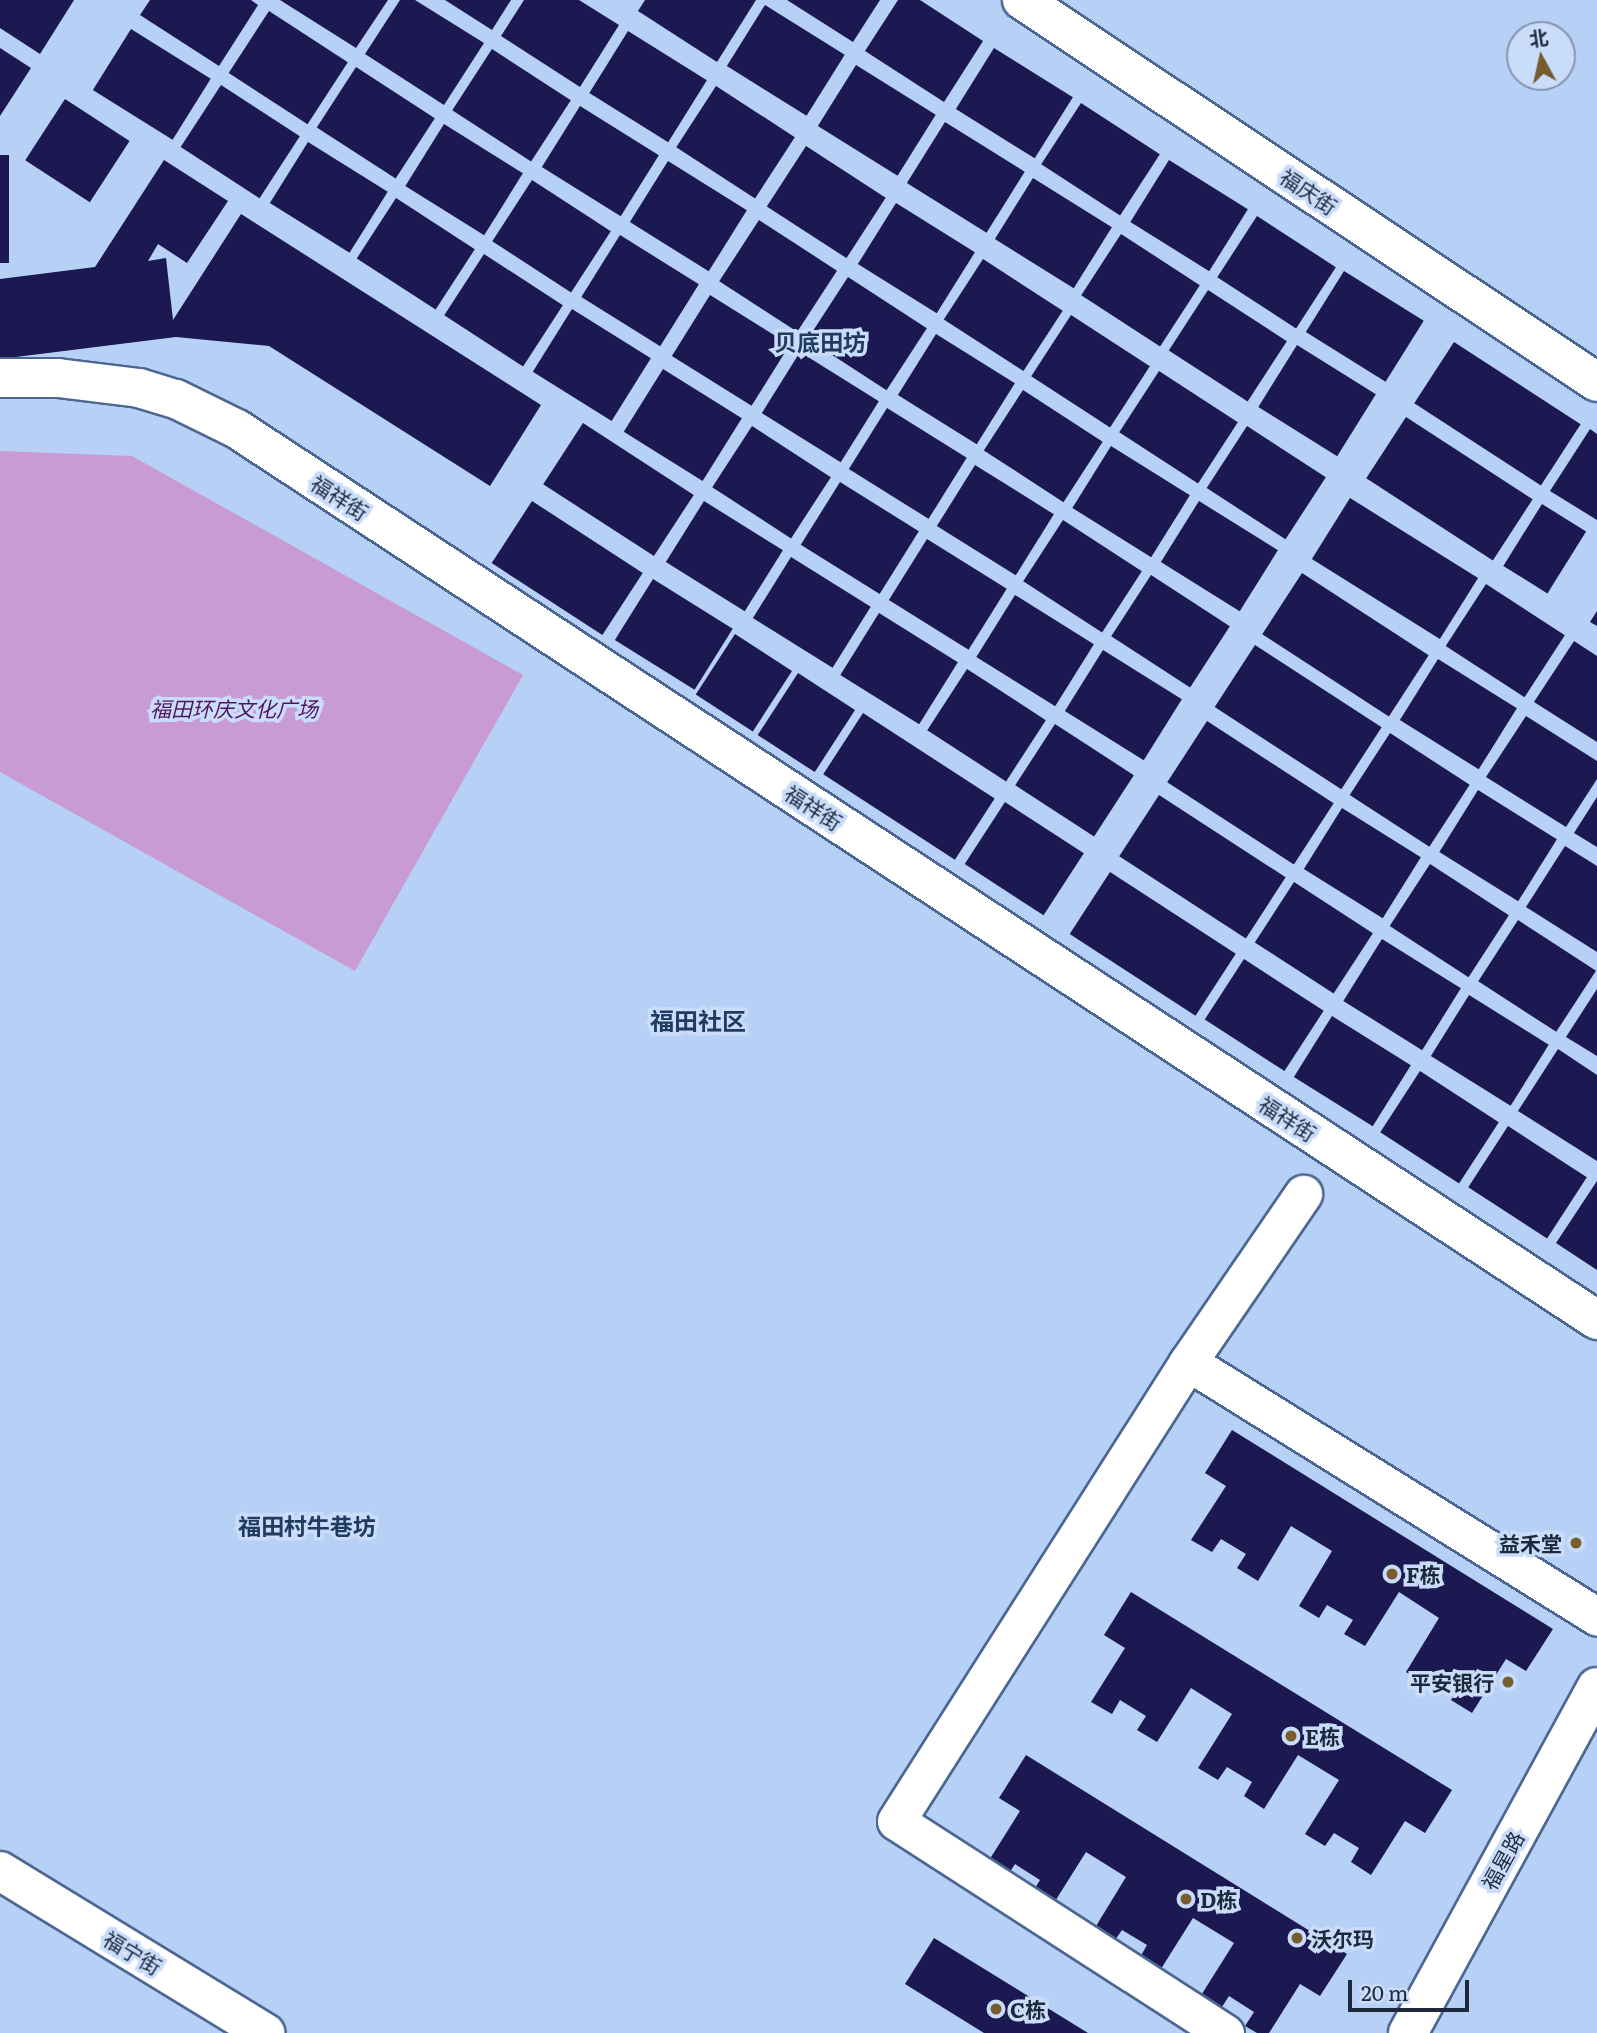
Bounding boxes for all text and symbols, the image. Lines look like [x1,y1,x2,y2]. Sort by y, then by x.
north arrow [1506,21,1576,91]
text: 北 [1527,22,1550,52]
street label: 福庆街 [1276,163,1342,219]
district label: 贝底田坊 [774,327,866,355]
street label: 福祥街 [307,469,373,525]
park label: 福田环庆文化广场 [150,695,318,721]
street label: 福祥街 [781,779,847,835]
district label: 福田社区 [650,1006,746,1034]
street label: 福祥街 [1255,1090,1321,1146]
district label: 福田村牛巷坊 [238,1511,376,1539]
place label: 益禾堂 [1499,1530,1562,1556]
marker: 益禾堂 [1568,1535,1584,1551]
place label: F栋 [1406,1561,1440,1587]
marker: F栋 [1384,1566,1400,1582]
place label: 平安银行 [1410,1669,1494,1695]
marker: 平安银行 [1500,1674,1516,1690]
place label: E栋 [1305,1723,1340,1749]
marker: E栋 [1283,1728,1299,1744]
street label: 福星路 [1476,1826,1528,1894]
place label: D栋 [1200,1886,1237,1912]
marker: D栋 [1178,1891,1194,1907]
street label: 福宁街 [100,1925,166,1979]
place label: 沃尔玛 [1311,1925,1374,1951]
marker: 沃尔玛 [1289,1930,1305,1946]
scale bar [1352,1966,1473,2010]
text: 20 m [1361,1976,1408,2007]
place label: C栋 [1010,1996,1046,2022]
marker: C栋 [988,2001,1004,2017]

